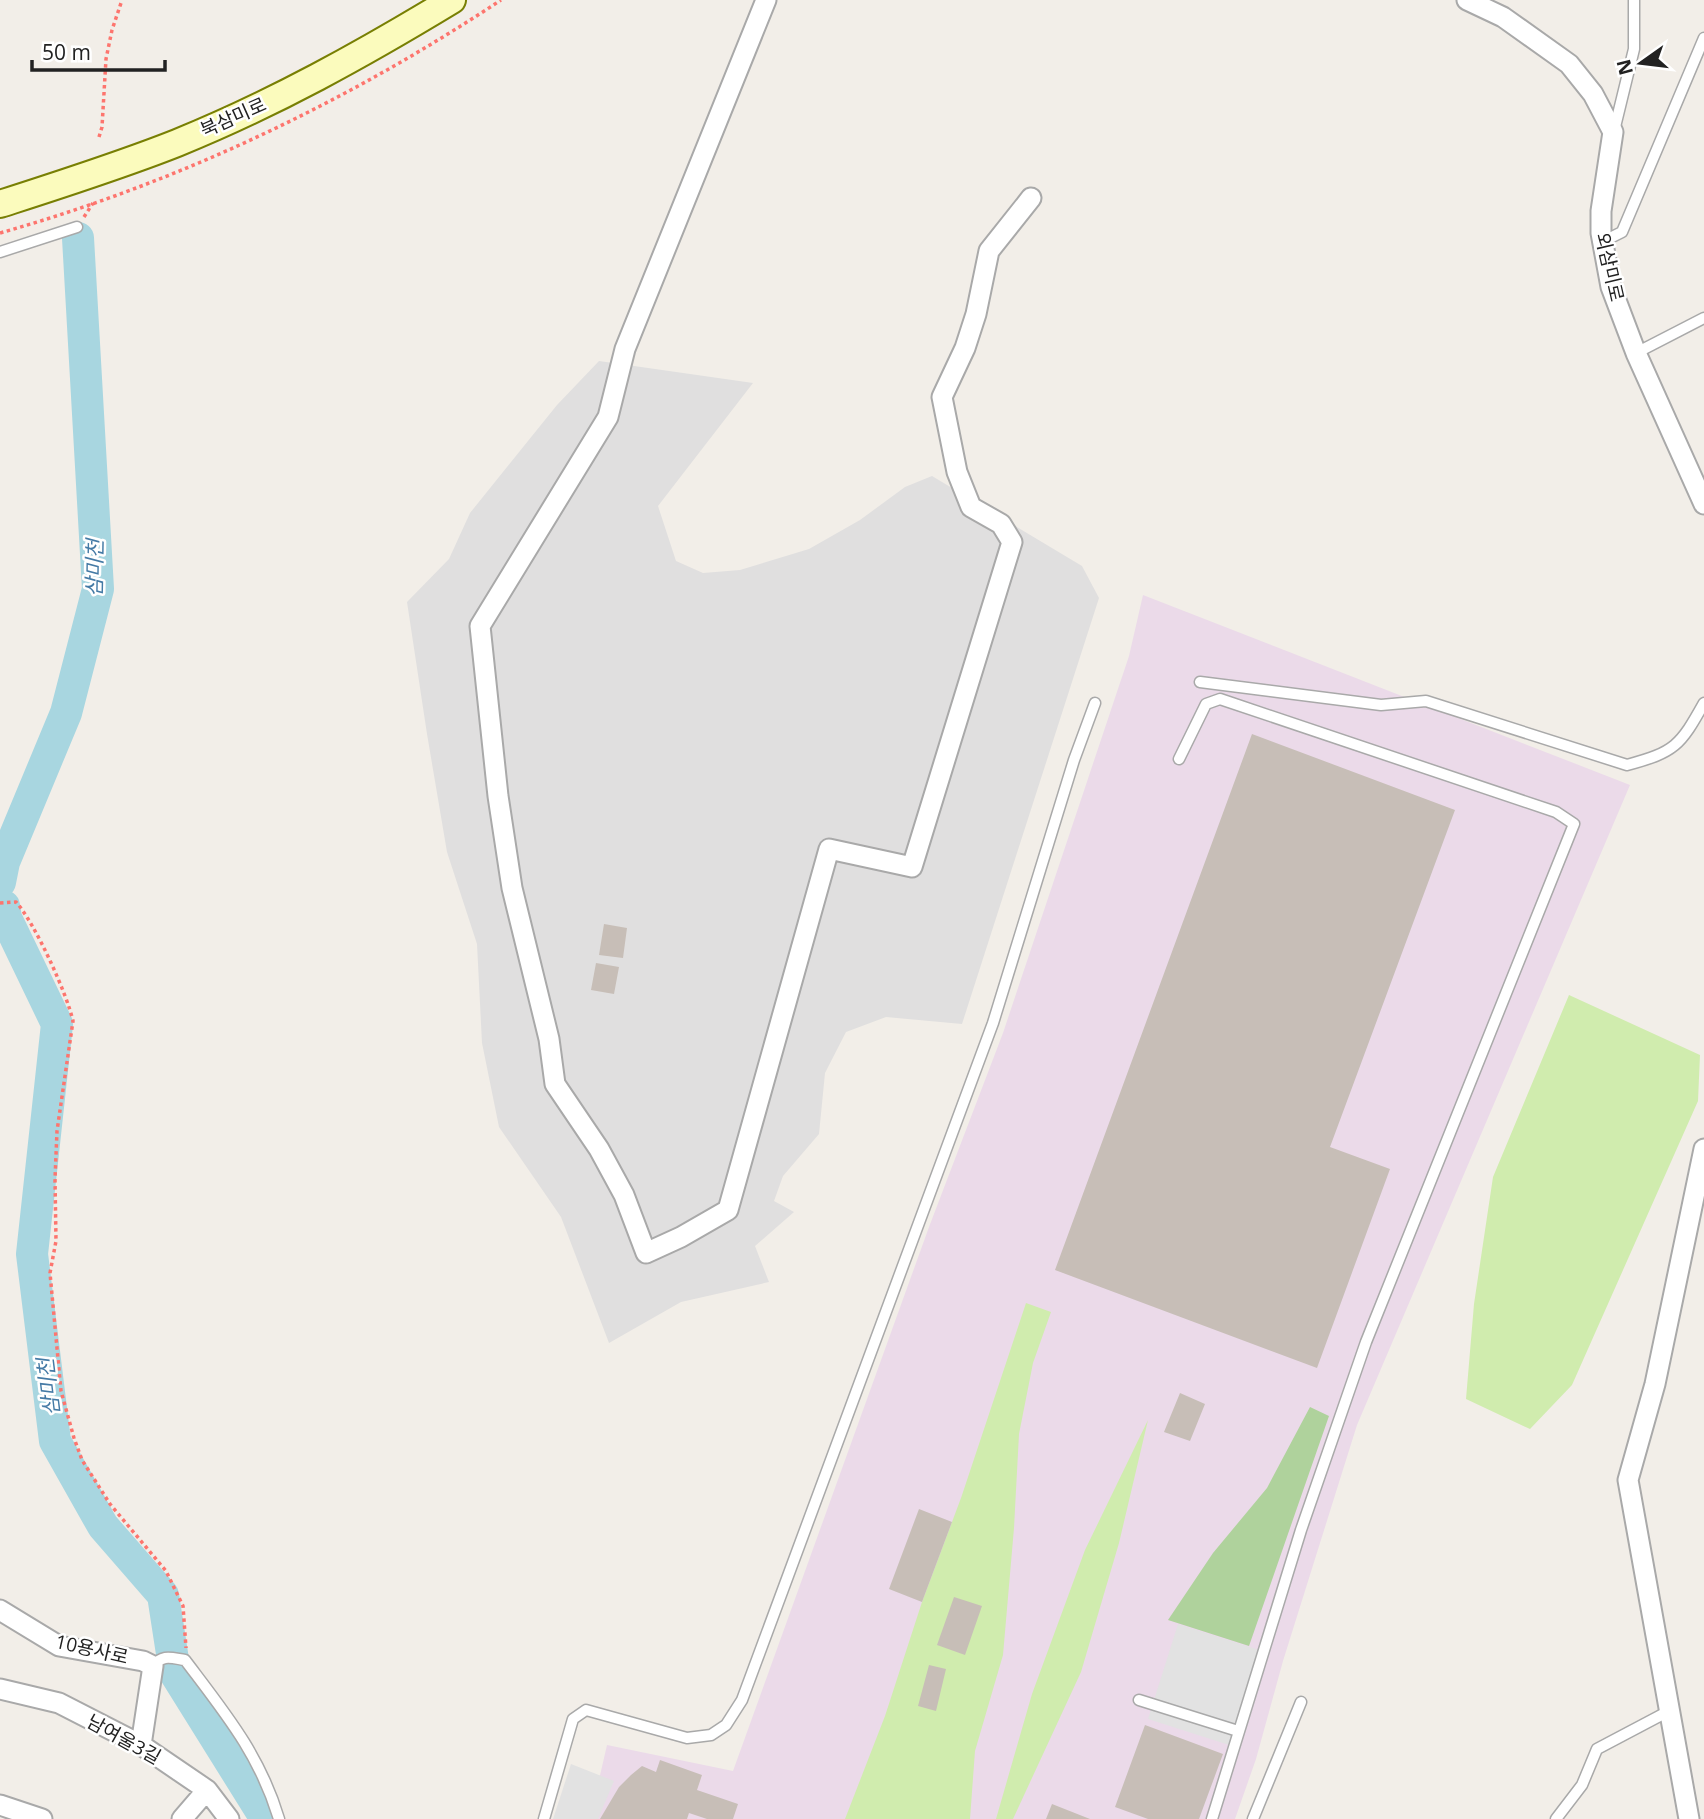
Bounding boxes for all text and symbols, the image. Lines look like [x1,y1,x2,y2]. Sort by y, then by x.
scale bar [32,28,164,72]
north arrow [1606,28,1676,98]
text: 50 m [42,38,91,66]
text: N [1610,56,1639,78]
street label: 북삼미로 [196,91,270,143]
street label: 외삼미로 [1589,230,1631,304]
water label: 삼미천 [79,536,109,597]
water label: 삼미천 [30,1354,65,1417]
street label: 10용사로 [53,1628,131,1670]
street label: 남여울3길 [82,1708,166,1770]

